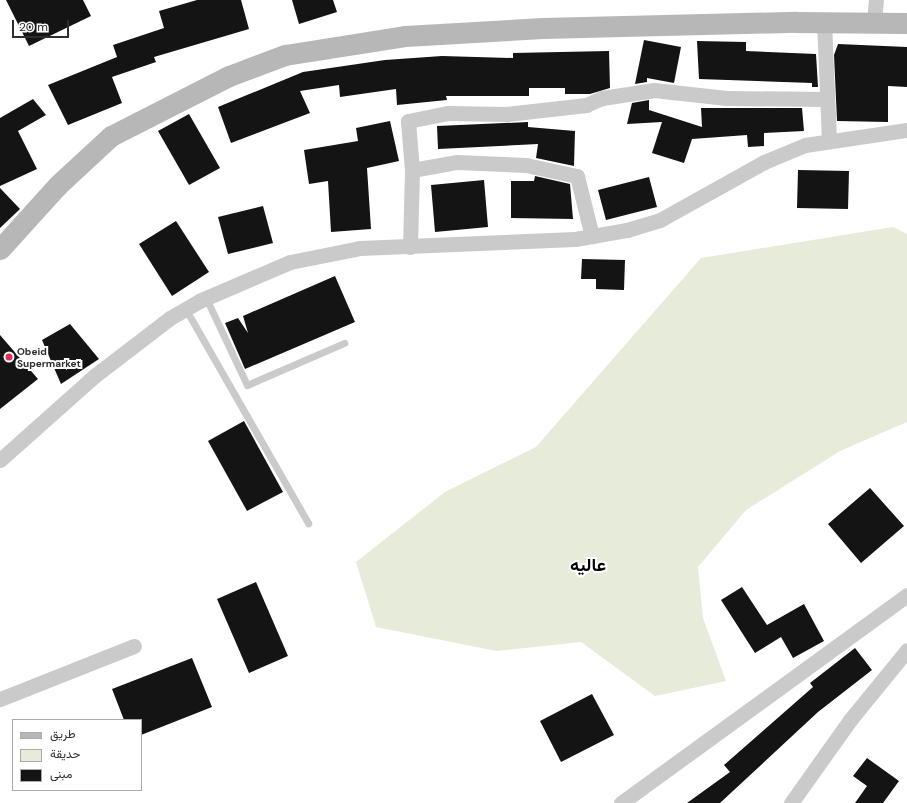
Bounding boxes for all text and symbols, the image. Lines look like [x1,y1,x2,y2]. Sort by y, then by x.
scale bar [14,12,71,38]
text: 20 m [19,19,48,35]
place label: Obeid Supermarket [17,345,81,368]
marker: Obeid Supermarket [4,352,14,362]
district label: عاليه [570,554,606,576]
legend [12,719,142,791]
text: طريق [50,726,75,742]
text: حديقة [50,746,80,762]
text: مبنى [50,766,72,782]

